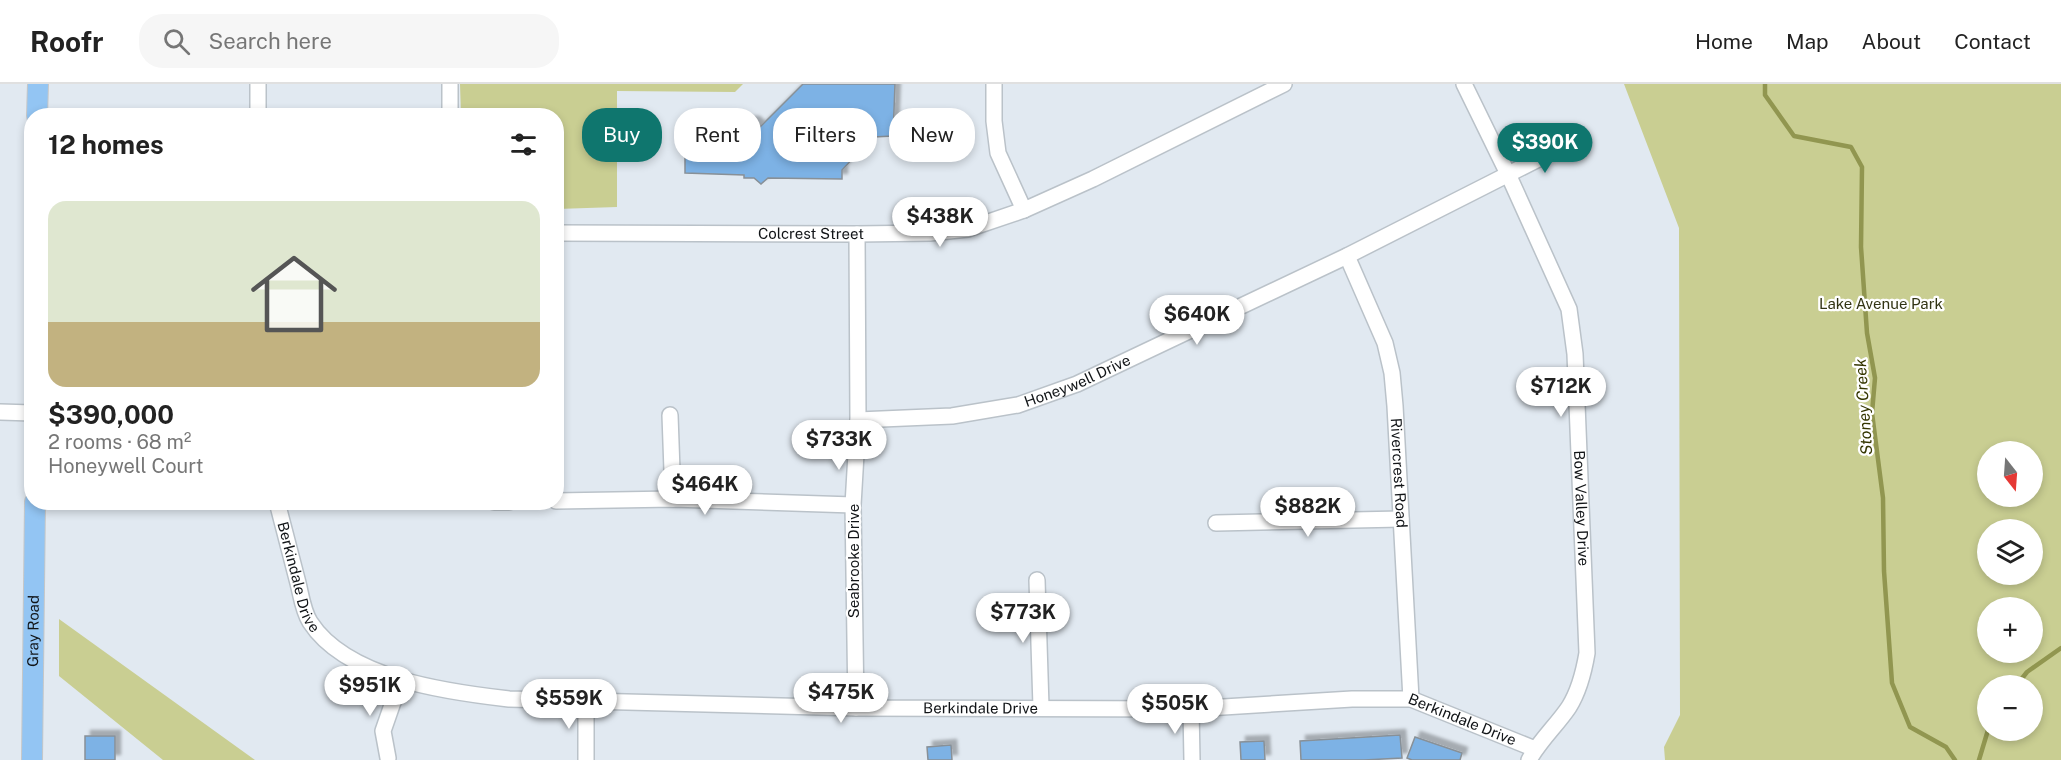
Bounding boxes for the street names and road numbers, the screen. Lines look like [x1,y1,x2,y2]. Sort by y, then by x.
street label: Colcrest Street [758,225,864,242]
street label: Honeywell Drive [1022,351,1133,410]
street label: Rivercrest Road [1388,418,1411,528]
street label: Bow Valley Drive [1571,450,1592,566]
street label: Seabrooke Drive [845,504,862,618]
street label: Berkindale Drive [274,520,323,636]
street label: Gray Road [24,595,42,667]
street label: Berkindale Drive [1406,690,1519,749]
street label: Berkindale Drive [923,699,1038,717]

